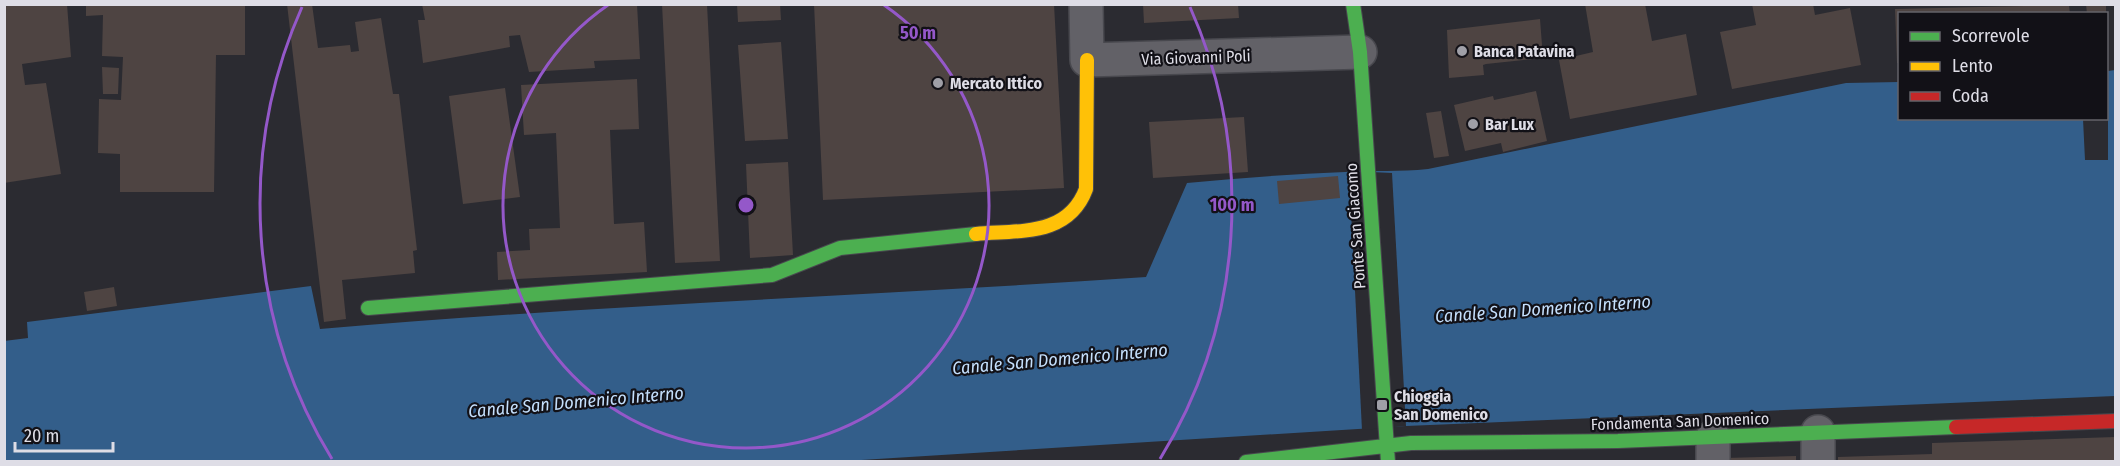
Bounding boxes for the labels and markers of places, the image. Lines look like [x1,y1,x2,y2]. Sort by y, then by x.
place label: Banca Patavina [1474,42,1575,61]
marker: Banca Patavina [1455,44,1469,58]
place label: Mercato Ittico [950,74,1042,93]
marker: Mercato Ittico [931,76,945,90]
place label: Bar Lux [1485,115,1535,134]
marker: Bar Lux [1466,117,1480,131]
centre of rings [736,195,756,215]
place label: Chioggia San Domenico [1394,387,1489,424]
marker: Chioggia San Domenico [1375,398,1389,412]

